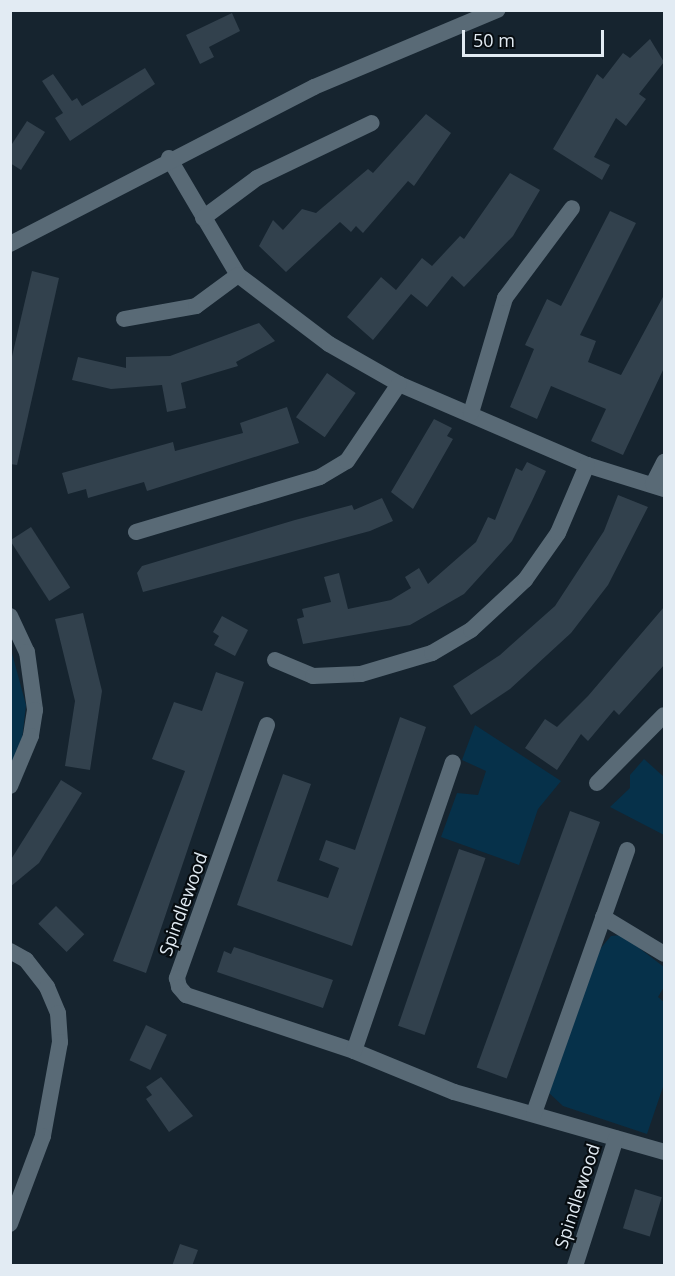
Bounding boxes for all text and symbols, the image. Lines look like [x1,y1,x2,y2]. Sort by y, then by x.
scale bar [465,18,608,56]
text: 50 m [473,28,515,52]
street label: Spindlewood [154,849,212,959]
street label: Spindlewood [550,1141,604,1251]

